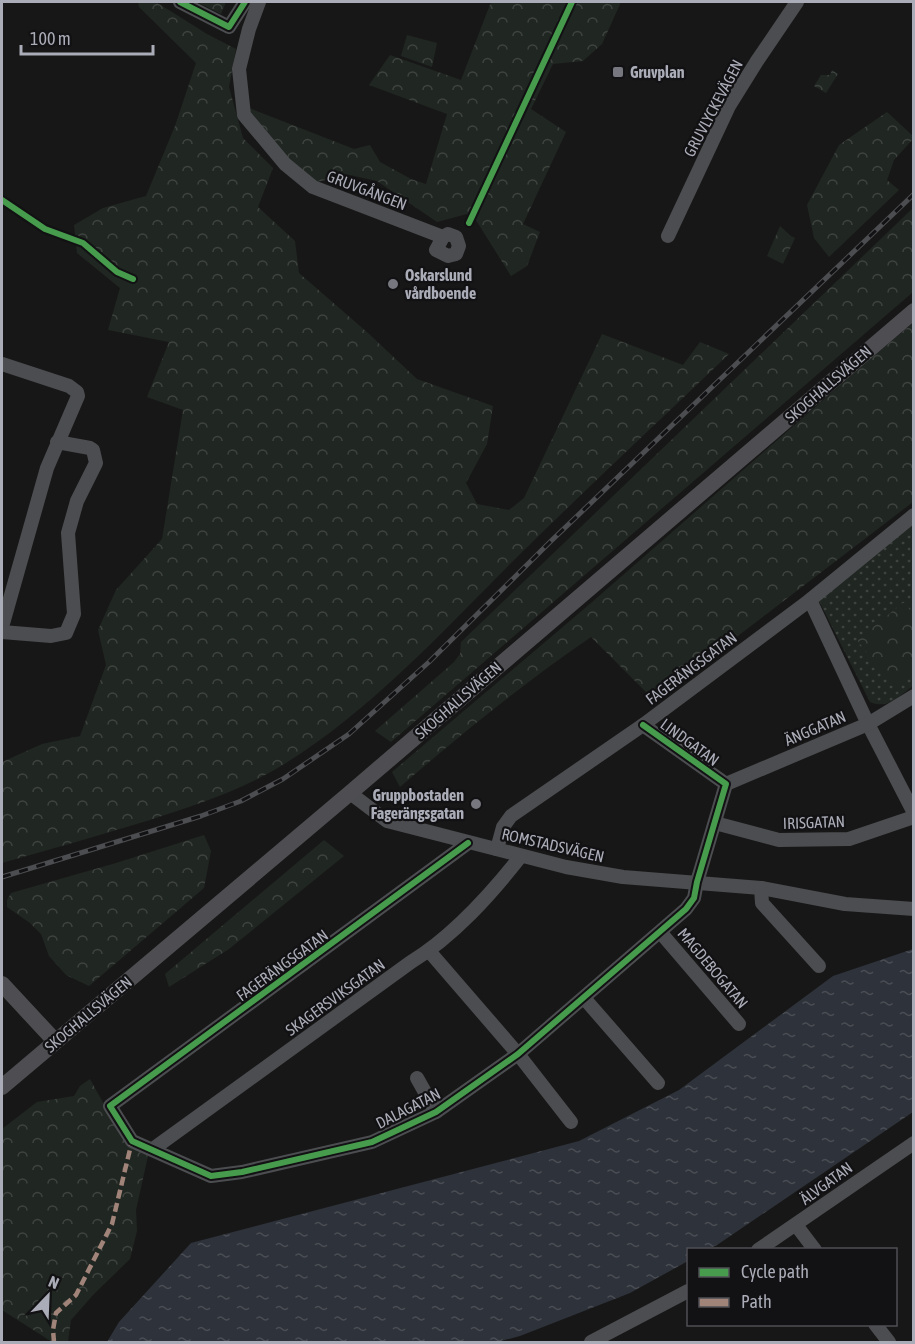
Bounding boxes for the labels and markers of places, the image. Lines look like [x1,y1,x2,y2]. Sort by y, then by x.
place label: Gruvplan [630,63,685,81]
marker: Gruvplan [611,65,625,79]
place label: Oskarslund vårdboende [405,266,476,302]
marker: Oskarslund vårdboende [386,277,400,291]
place label: Gruppbostaden Fagerängsgatan [371,786,464,822]
marker: Gruppbostaden Fagerängsgatan [469,797,483,811]

